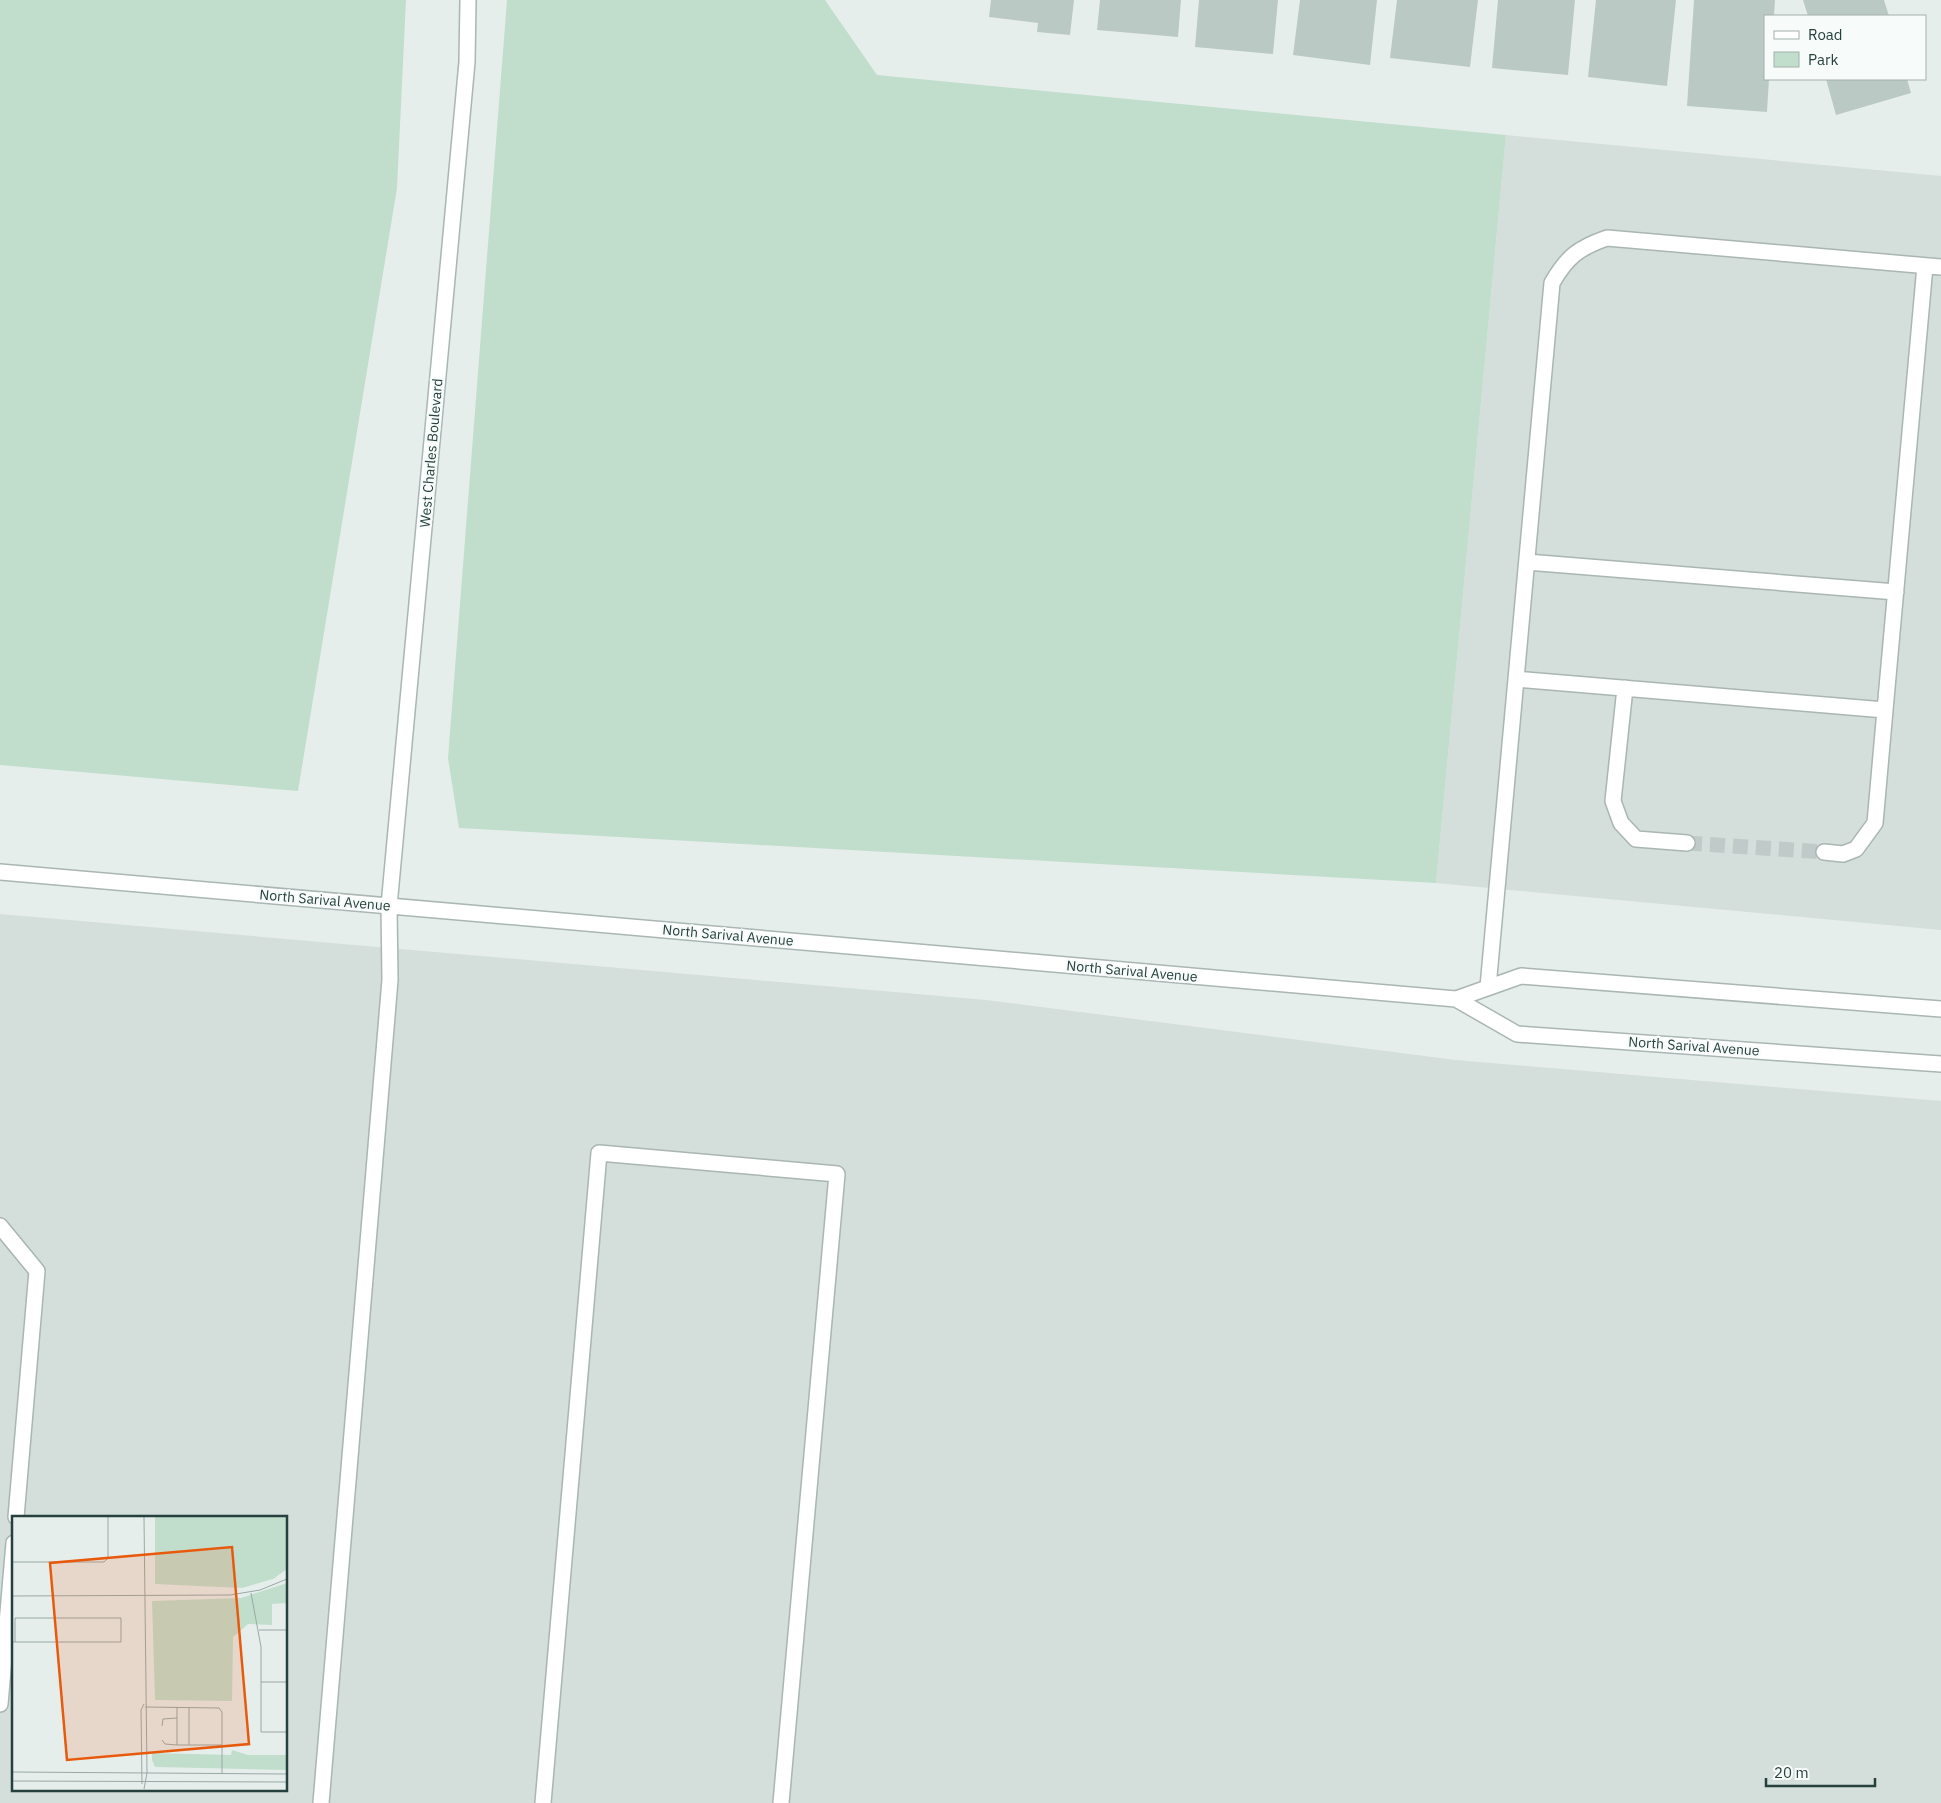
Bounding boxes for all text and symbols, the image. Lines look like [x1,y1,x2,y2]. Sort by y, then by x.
legend [1764,15,1926,80]
text: Road [1808,25,1843,44]
text: Park [1808,50,1838,69]
street label: West Charles Boulevard [416,378,446,528]
street label: North Sarival Avenue [259,885,392,915]
street label: North Sarival Avenue [662,920,795,950]
street label: North Sarival Avenue [1066,956,1199,986]
street label: North Sarival Avenue [1628,1032,1760,1060]
inset map [12,1516,288,1790]
scale bar [1766,1756,1875,1788]
text: 20 m [1774,1763,1809,1782]

